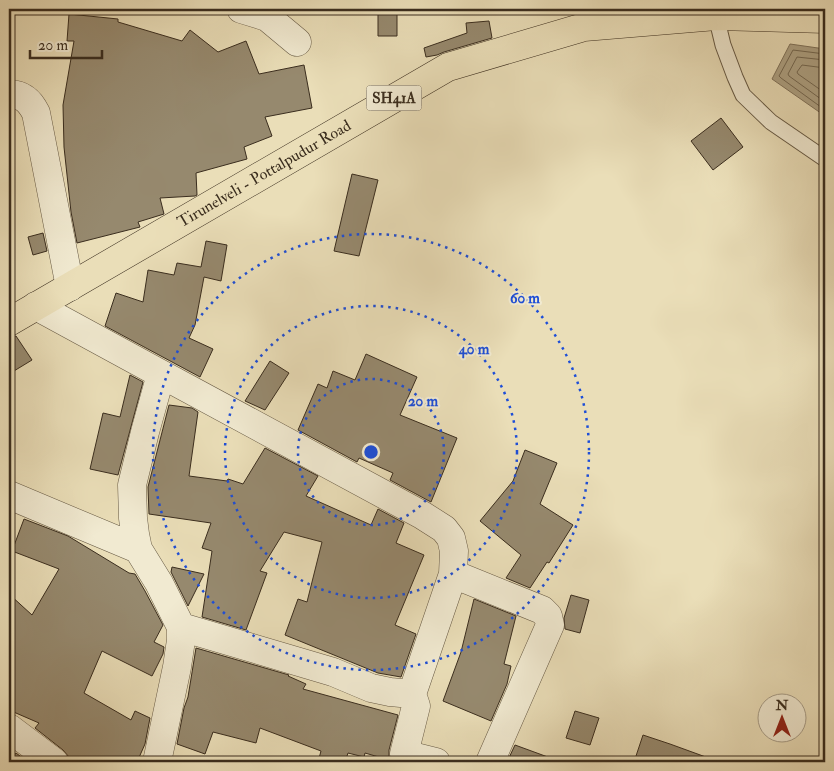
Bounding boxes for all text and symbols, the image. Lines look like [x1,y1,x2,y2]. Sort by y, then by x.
scale bar [30,28,102,60]
text: 20 m [38,36,68,55]
road number: SH41A [366,86,422,110]
street label: Tirunelveli - Pottalpudur Road [174,116,355,232]
text: 60 m [510,289,540,308]
text: 40 m [458,340,490,359]
text: 20 m [408,392,438,411]
centre of rings [362,443,380,461]
north arrow [756,694,806,744]
text: N [775,697,789,714]

